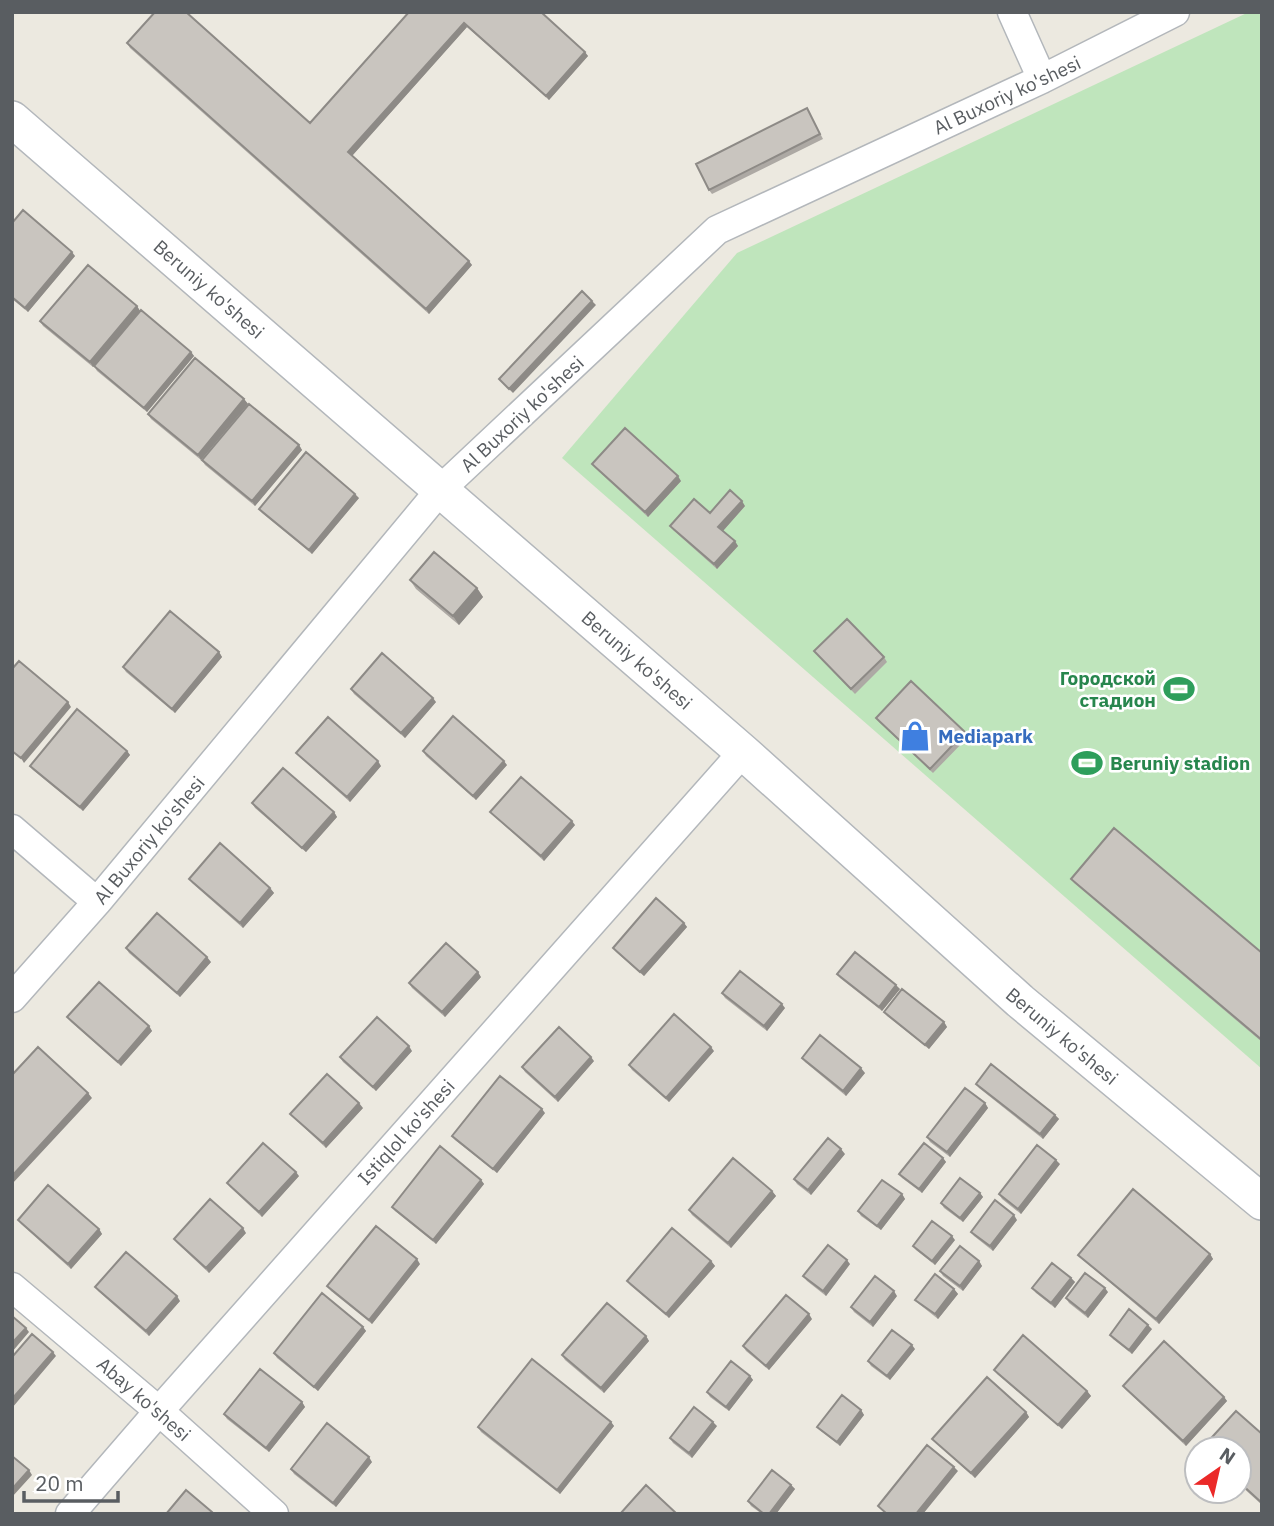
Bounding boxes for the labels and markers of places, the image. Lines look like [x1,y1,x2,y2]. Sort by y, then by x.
place label: Городской стадион [1060,666,1156,712]
sports icon: Городской стадион [1162,672,1196,706]
shop icon: Mediapark [898,719,932,753]
place label: Mediapark [938,724,1033,748]
sports icon: Beruniy stadion [1070,746,1104,780]
place label: Beruniy stadion [1110,751,1250,775]

